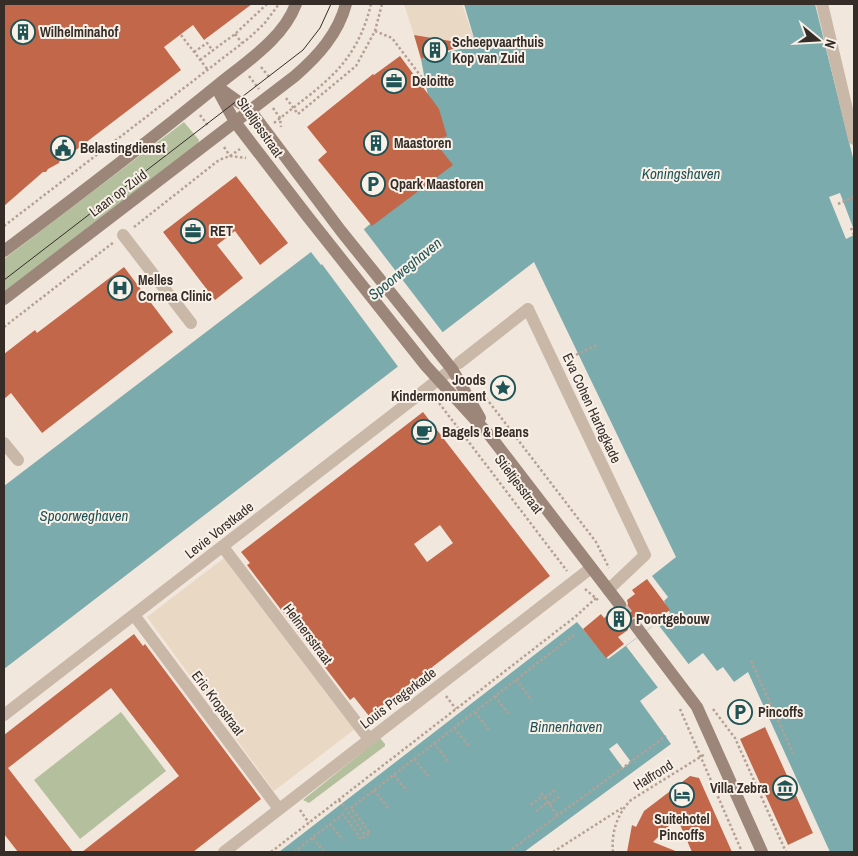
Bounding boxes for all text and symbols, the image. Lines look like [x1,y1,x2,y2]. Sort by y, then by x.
north arrow [793,15,843,65]
building icon: Wilhelminahof [10,19,36,45]
place label: Wilhelminahof [40,23,119,41]
place label: Scheepvaarthuis Kop van Zuid [452,33,544,67]
building icon: Scheepvaarthuis Kop van Zuid [422,37,448,63]
text: N [821,37,840,51]
office icon: Deloitte [381,68,407,94]
place label: Deloitte [412,72,454,90]
street label: Stieltjesstraat [233,93,287,161]
building icon: Maastoren [363,130,389,156]
place label: Maastoren [394,134,451,152]
public building icon: Belastingdienst [50,135,76,161]
place label: Belastingdienst [80,139,166,157]
water label: Koningshaven [642,163,720,184]
street label: Laan op Zuid [86,165,150,221]
parking icon: Qpark Maastoren [360,171,386,197]
place label: Qpark Maastoren [390,175,484,193]
office icon: RET [180,218,206,244]
place label: RET [210,222,233,240]
water label: Spoorweghaven [364,232,446,305]
place label: Melles Cornea Clinic [138,271,212,305]
hospital icon: Melles Cornea Clinic [107,275,133,301]
street label: Eva Cohen Hartogkade [559,350,625,466]
place label: Joods Kindermonument [391,371,486,405]
place icon: Joods Kindermonument [490,375,516,401]
cafe icon: Bagels & Beans [411,419,437,445]
place label: Bagels & Beans [442,423,529,441]
street label: Stieltjesstraat [491,451,547,517]
street label: Levie Vorstkade [181,498,257,562]
water label: Spoorweghaven [40,505,129,526]
street label: Helmersstraat [279,600,337,668]
building icon: Poortgebouw [606,606,632,632]
place label: Poortgebouw [636,610,709,628]
street label: Louis Pregerkade [356,664,440,732]
street label: Eric Kropstraat [188,667,248,739]
parking icon: Pincoffs [727,699,753,725]
place label: Pincoffs [758,703,803,721]
water label: Binnenhaven [530,716,602,737]
street label: Halfrond [630,756,676,794]
museum icon: Villa Zebra [772,775,798,801]
place label: Villa Zebra [710,779,769,797]
hotel icon: Suitehotel Pincoffs [669,782,695,808]
place label: Suitehotel Pincoffs [654,810,710,844]

